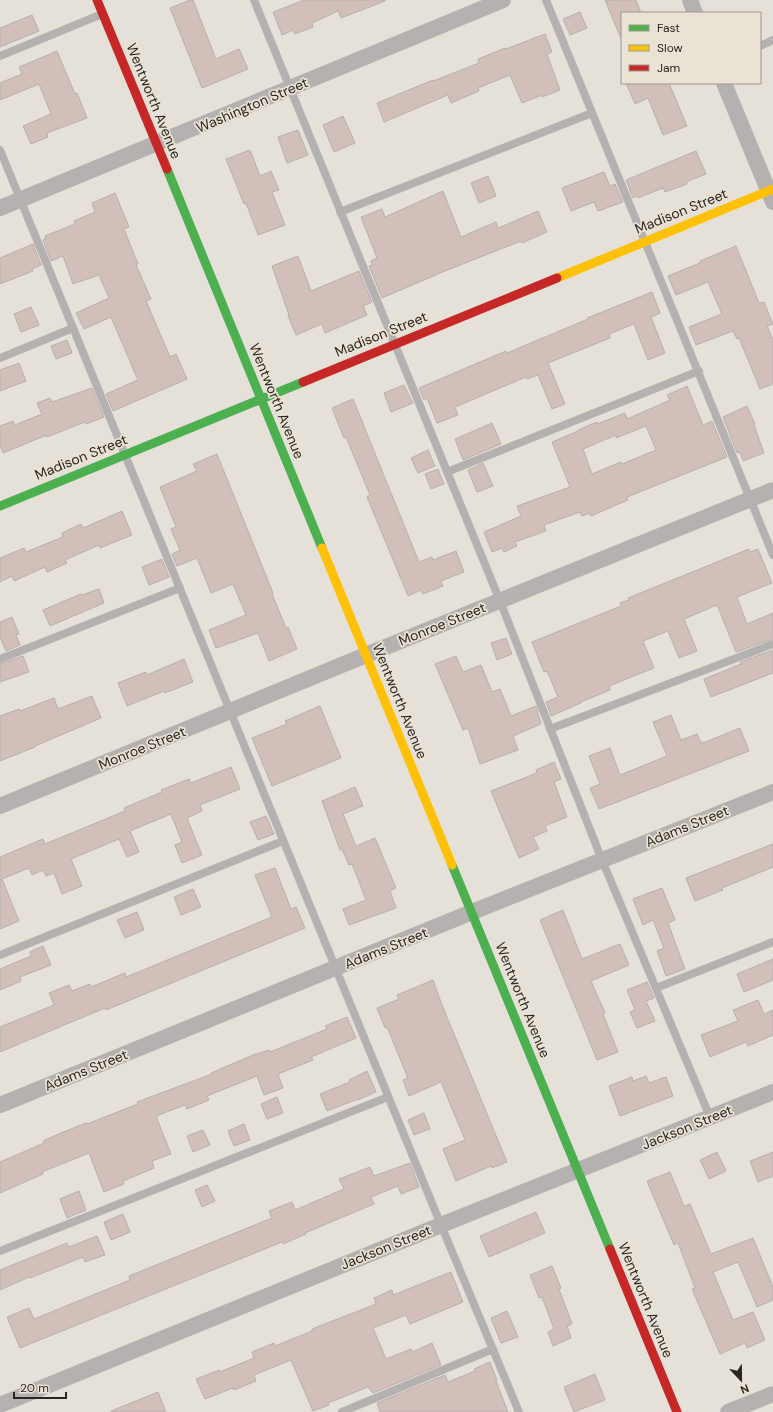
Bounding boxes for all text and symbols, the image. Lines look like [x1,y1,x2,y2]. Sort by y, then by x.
legend [621,12,761,84]
text: Fast [657,20,680,36]
text: Slow [657,40,683,56]
street label: Wentworth Avenue [123,41,185,161]
text: Jam [657,60,680,76]
street label: Washington Street [193,73,311,137]
street label: Madison Street [632,184,730,238]
street label: Madison Street [332,307,430,361]
street label: Wentworth Avenue [246,341,308,461]
street label: Madison Street [32,430,130,484]
street label: Monroe Street [396,598,488,650]
street label: Wentworth Avenue [369,641,431,761]
street label: Monroe Street [96,722,188,774]
street label: Adams Street [643,801,731,851]
street label: Adams Street [342,923,430,973]
street label: Wentworth Avenue [492,940,554,1060]
street label: Adams Street [42,1045,130,1095]
street label: Jackson Street [639,1101,735,1153]
street label: Jackson Street [338,1221,434,1273]
street label: Wentworth Avenue [615,1240,677,1360]
north arrow [721,1360,761,1400]
scale bar [14,1374,66,1400]
text: 20 m [20,1380,49,1396]
text: N [738,1381,751,1397]

